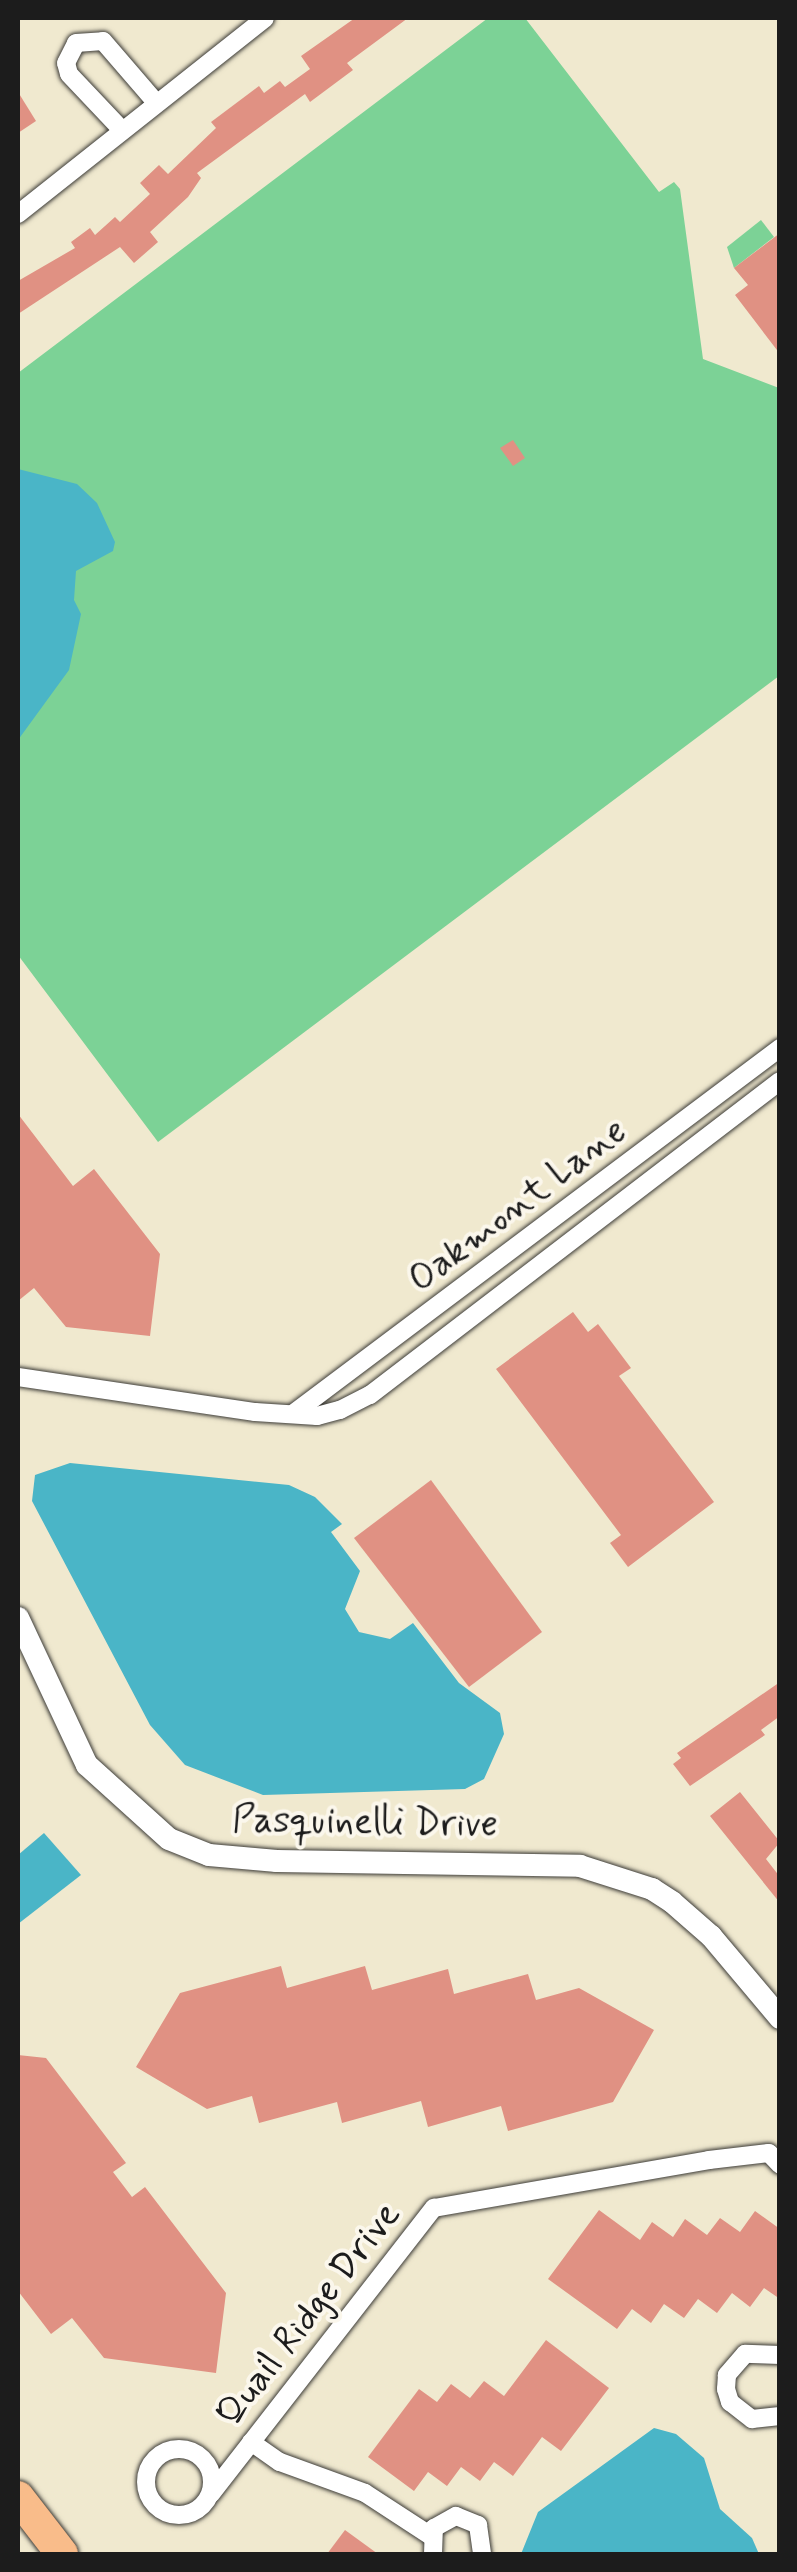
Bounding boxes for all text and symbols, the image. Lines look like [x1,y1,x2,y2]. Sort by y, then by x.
street label: Oakmont Lane [402,1110,634,1302]
street label: Pasquinelli Drive [232,1798,498,1848]
street label: Quail Ridge Drive [207,2194,411,2436]

